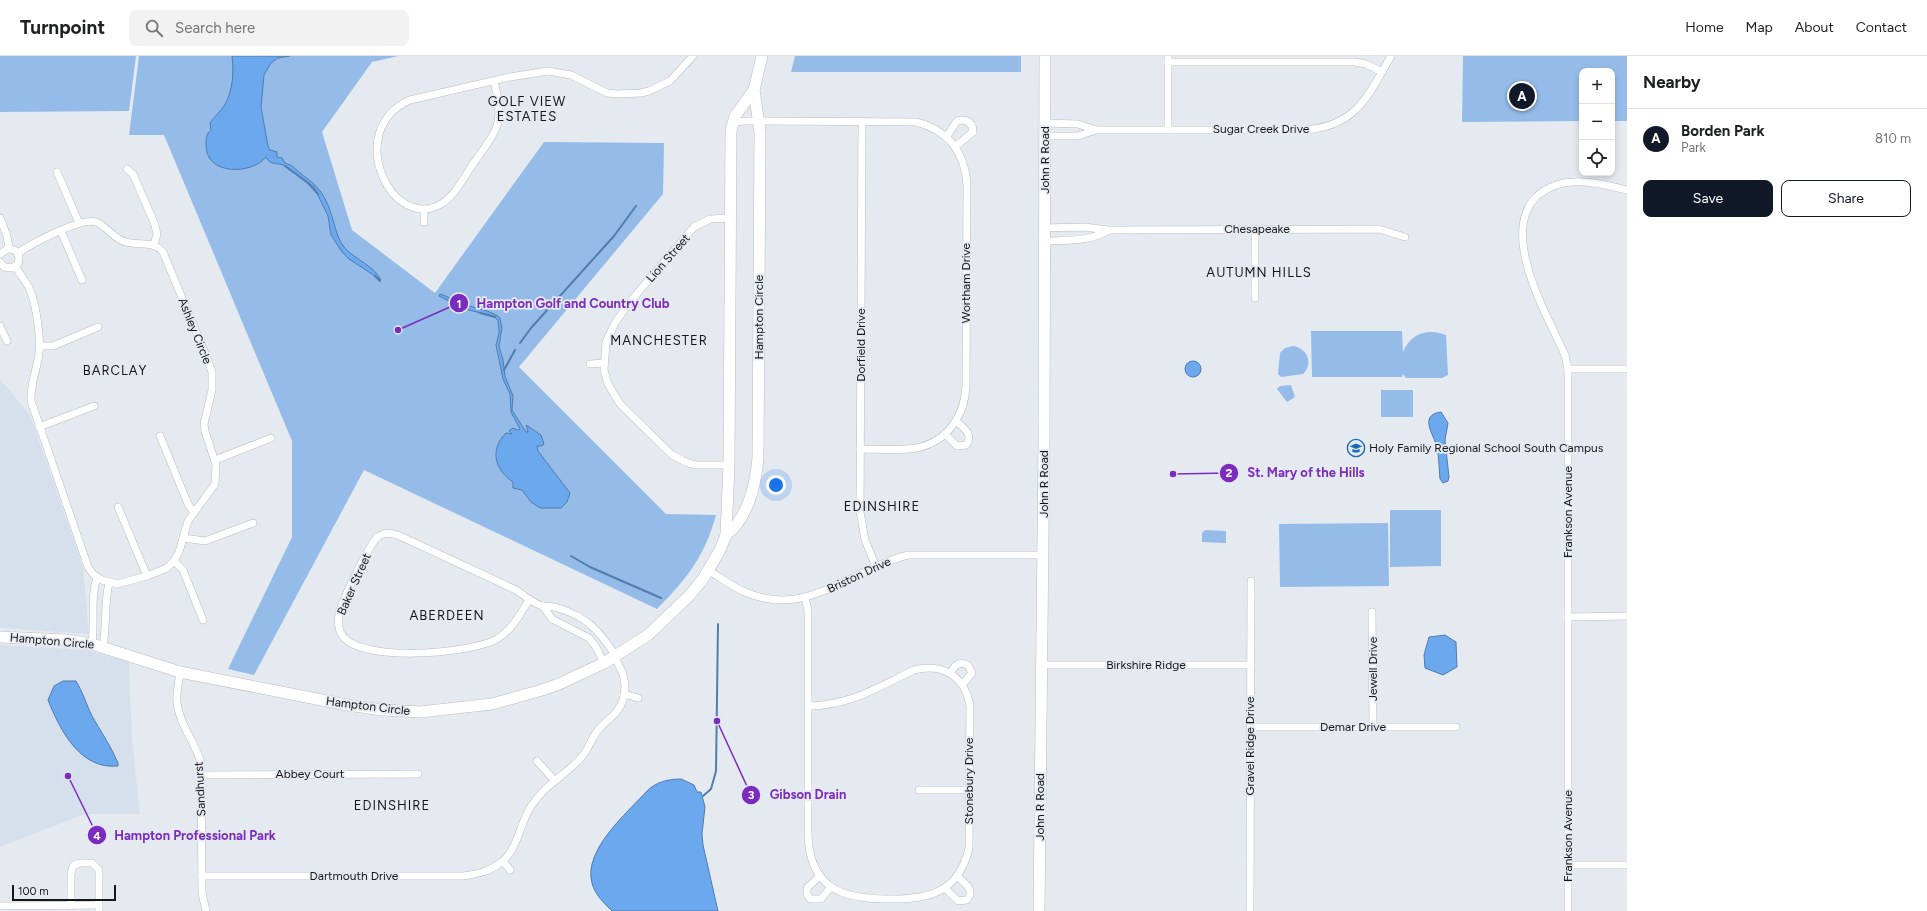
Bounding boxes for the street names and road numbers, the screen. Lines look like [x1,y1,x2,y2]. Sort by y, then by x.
street label: Sugar Creek Drive [1213,122,1310,136]
street label: John R Road [1038,126,1052,194]
street label: Chesapeake [1224,222,1290,236]
street label: Lion Street [643,231,693,285]
street label: Wortham Drive [959,242,973,323]
street label: Hampton Circle [752,274,766,359]
street label: Ashley Circle [175,296,215,366]
street label: Dorfield Drive [854,308,868,382]
street label: John R Road [1037,450,1051,518]
street label: Frankson Avenue [1561,466,1575,558]
street label: Baker Street [334,550,374,617]
street label: Briston Drive [825,554,893,596]
street label: Hampton Circle [9,630,95,652]
street label: Jewell Drive [1366,636,1380,701]
street label: Birkshire Ridge [1106,658,1186,672]
street label: Hampton Circle [325,694,411,718]
street label: Gravel Ridge Drive [1243,696,1257,796]
street label: Demar Drive [1320,720,1386,734]
street label: Stonebury Drive [962,737,976,824]
street label: Sandhurst [192,761,208,817]
street label: Abbey Court [276,767,345,781]
street label: John R Road [1033,773,1047,841]
street label: Frankson Avenue [1561,790,1575,882]
street label: Dartmouth Drive [310,869,399,883]

